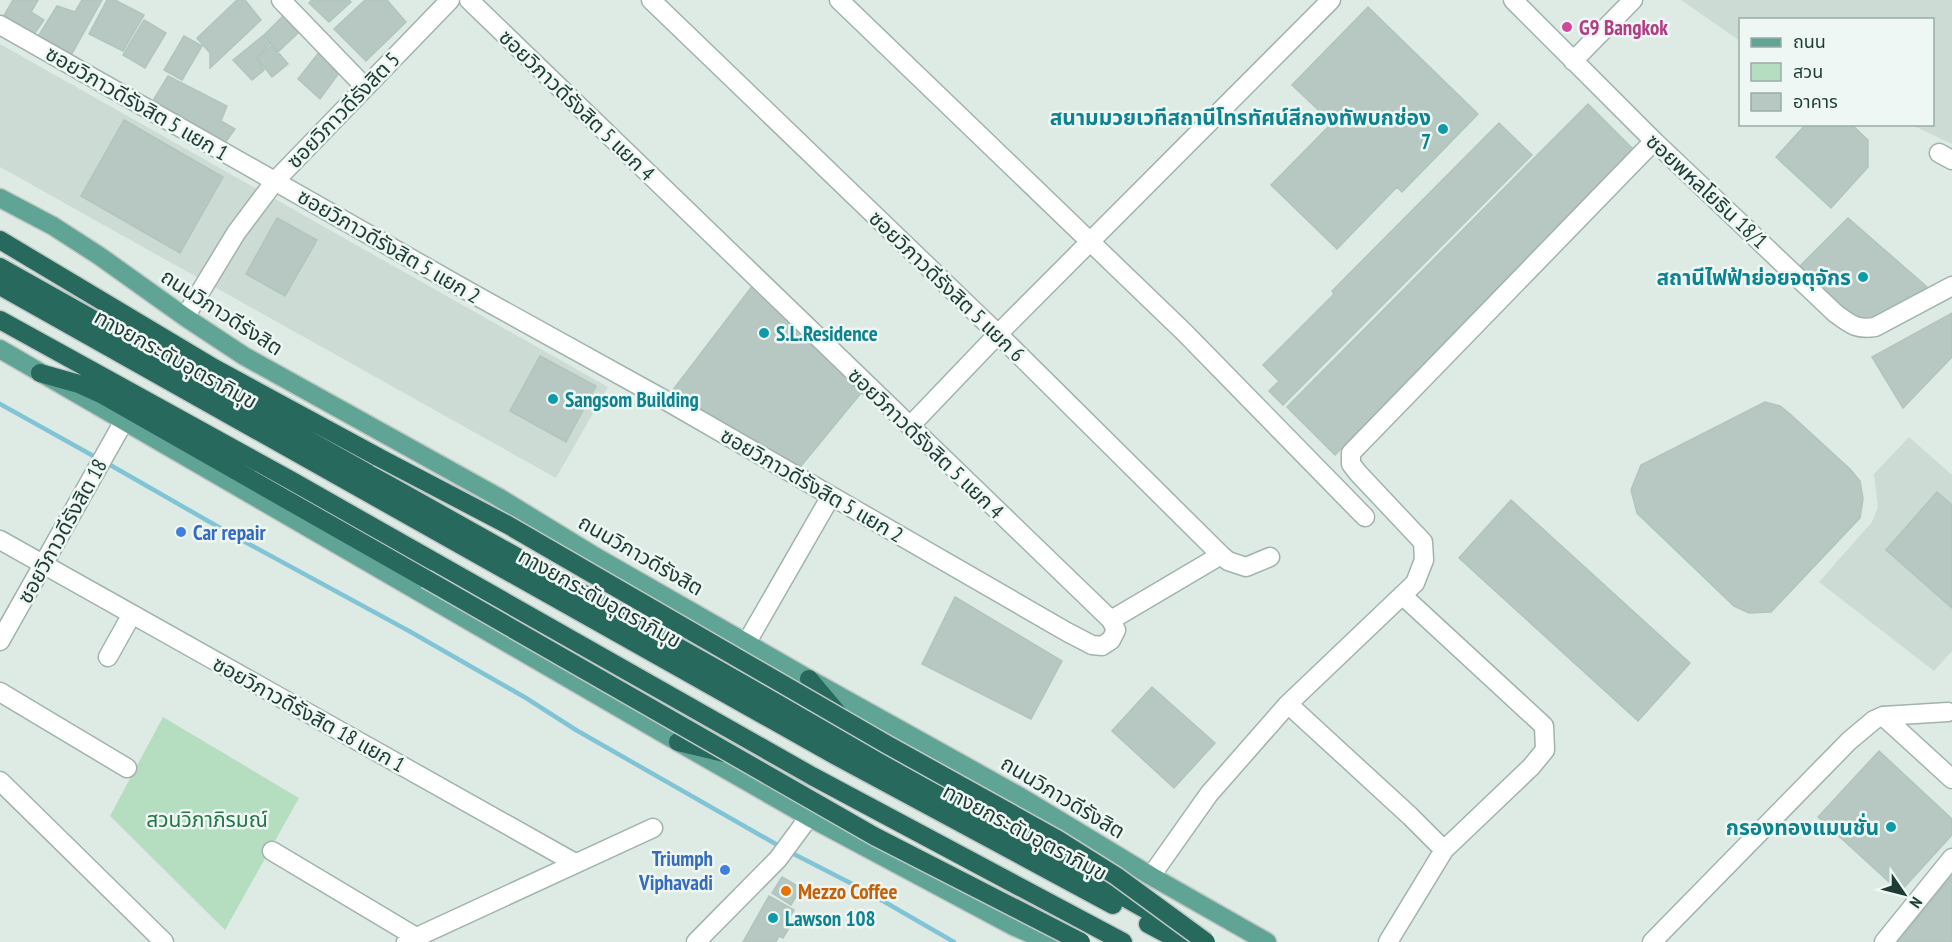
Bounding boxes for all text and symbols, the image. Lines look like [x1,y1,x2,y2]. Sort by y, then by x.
place label: G9 Bangkok [1579,14,1668,41]
legend [1739,18,1934,126]
marker: G9 Bangkok [1560,20,1574,34]
street label: ซอยวิภาวดีรังสิต 5 แยก 4 [493,24,661,187]
text: ถนน [1793,30,1826,53]
street label: ซอยวิภาวดีรังสิต 5 แยก 1 [41,40,233,166]
street label: ซอยวิภาวดีรังสิต 5 [281,46,405,174]
text: สวน [1793,60,1823,83]
text: อาคาร [1793,90,1838,113]
place label: สนามมวยเวทีสถานีโทรทัศน์สีกองทัพบกช่อง 7 [1050,104,1431,155]
marker: สนามมวยเวทีสถานีโทรทัศน์สีกองทัพบกช่อง 7 [1436,122,1450,136]
street label: ซอยพหลโยธิน 18/1 [1640,128,1774,254]
street label: ซอยวิภาวดีรังสิต 5 แยก 2 [293,183,485,309]
street label: ซอยวิภาวดีรังสิต 5 แยก 6 [863,205,1031,367]
street label: ถนนวิภาวดีรังสิต [156,263,288,361]
place label: สถานีไฟฟ้าย่อยจตุจักร [1656,264,1851,291]
marker: สถานีไฟฟ้าย่อยจตุจักร [1856,270,1870,284]
street label: ทางยกระดับอุตราภิมุข [90,303,262,415]
place label: S.L.Residence [776,320,878,347]
marker: S.L.Residence [757,326,771,340]
street label: ซอยวิภาวดีรังสิต 5 แยก 4 [842,362,1010,525]
place label: Sangsom Building [565,386,699,413]
marker: Sangsom Building [546,392,560,406]
street label: ซอยวิภาวดีรังสิต 5 แยก 2 [716,422,908,548]
street label: ซอยวิภาวดีรังสิต 18 [11,454,113,608]
street label: ถนนวิภาวดีรังสิต [574,508,708,602]
place label: Car repair [193,519,266,546]
marker: Car repair [174,525,188,539]
street label: ทางยกระดับอุตราภิมุข [514,542,686,654]
street label: ซอยวิภาวดีรังสิต 18 แยก 1 [208,650,410,778]
street label: ถนนวิภาวดีรังสิต [996,749,1130,845]
street label: ทางยกระดับอุตราภิมุข [938,777,1112,887]
park label: สวนวิภาภิรมณ์ [146,806,268,833]
place label: กรองทองแมนชั่น [1726,813,1879,841]
marker: กรองทองแมนชั่น [1884,820,1898,834]
place label: Triumph Viphavadi [638,845,713,896]
marker: Triumph Viphavadi [718,863,732,877]
north arrow [1874,864,1934,924]
place label: Mezzo Coffee [798,878,898,905]
marker: Mezzo Coffee [779,884,793,898]
text: N [1906,893,1927,912]
place label: Lawson 108 [785,905,876,932]
marker: Lawson 108 [766,911,780,925]

